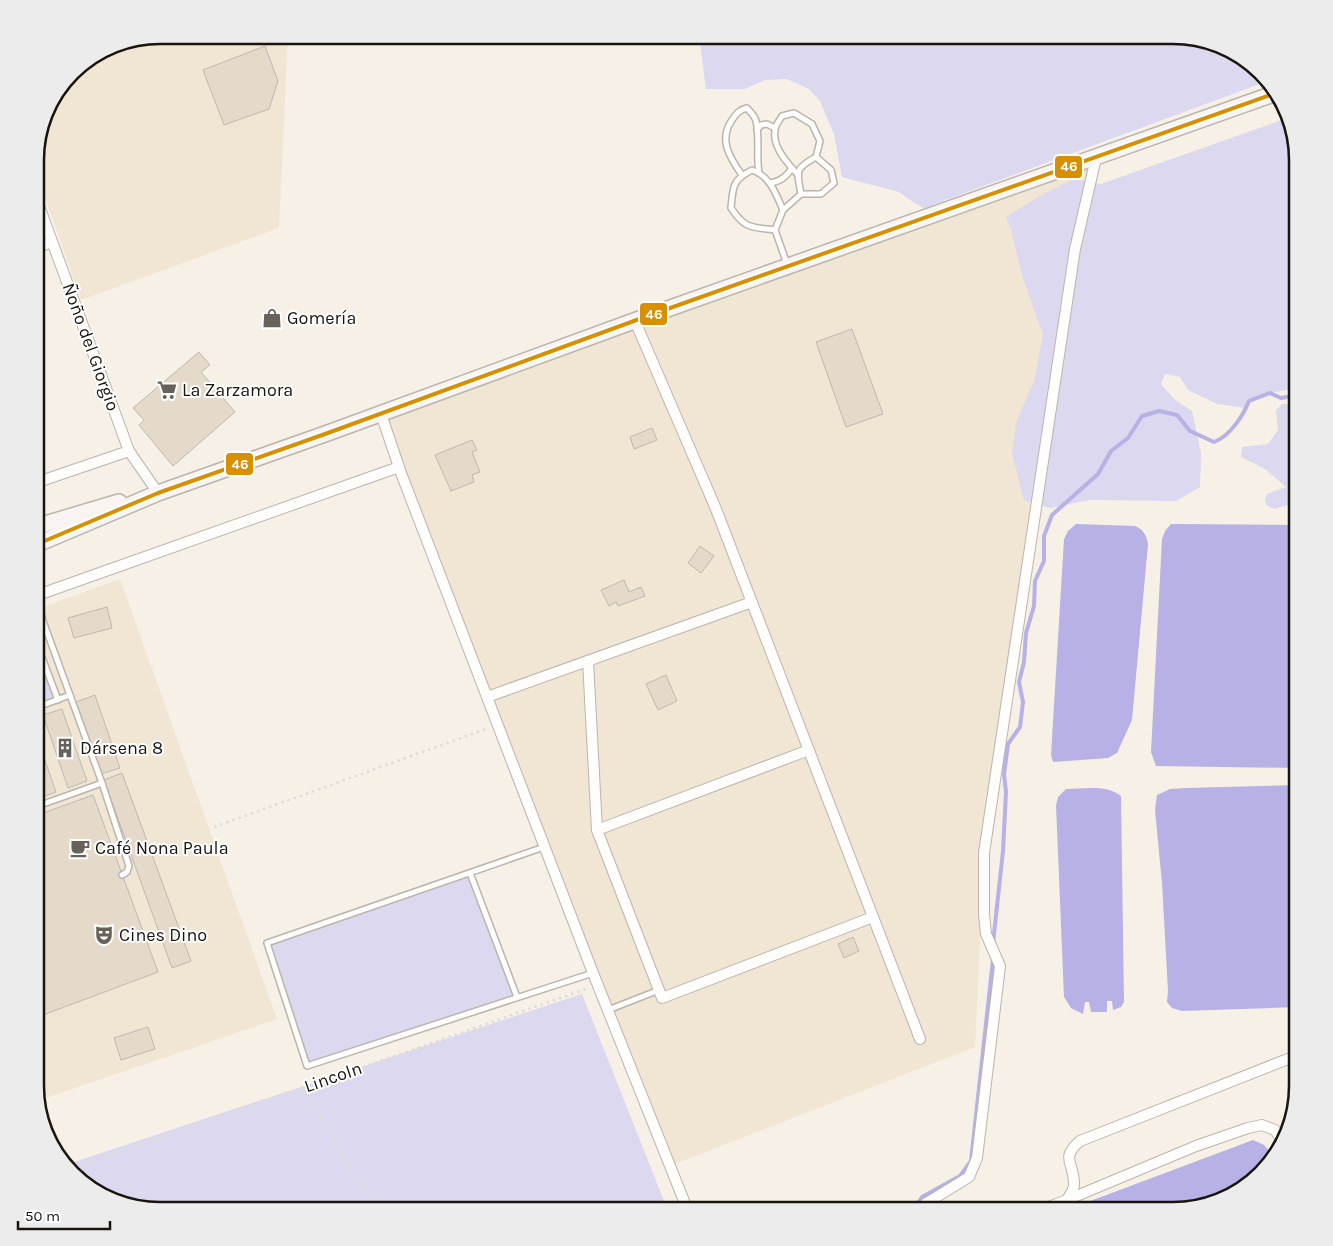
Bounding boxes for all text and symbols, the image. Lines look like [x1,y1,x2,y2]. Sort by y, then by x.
line badge: 46 [1054,155,1083,179]
text: 46 [1061,158,1077,175]
street label: Ñoño del Giorgio [58,280,124,414]
line badge: 46 [639,302,668,326]
text: 46 [646,306,662,323]
shop icon: Gomería [261,307,283,329]
place label: Gomería [287,307,356,329]
supermarket icon: La Zarzamora [156,379,178,401]
place label: La Zarzamora [182,379,293,401]
line badge: 46 [225,452,254,476]
text: 46 [232,456,248,473]
building icon: Dársena 8 [54,737,76,759]
place label: Dársena 8 [80,737,163,759]
cafe icon: Café Nona Paula [69,837,91,859]
place label: Café Nona Paula [95,837,229,859]
theatre icon: Cines Dino [93,924,115,946]
place label: Cines Dino [119,924,207,946]
street label: Lincoln [301,1057,365,1097]
scale bar [18,1198,110,1230]
text: 50 m [25,1207,60,1225]

